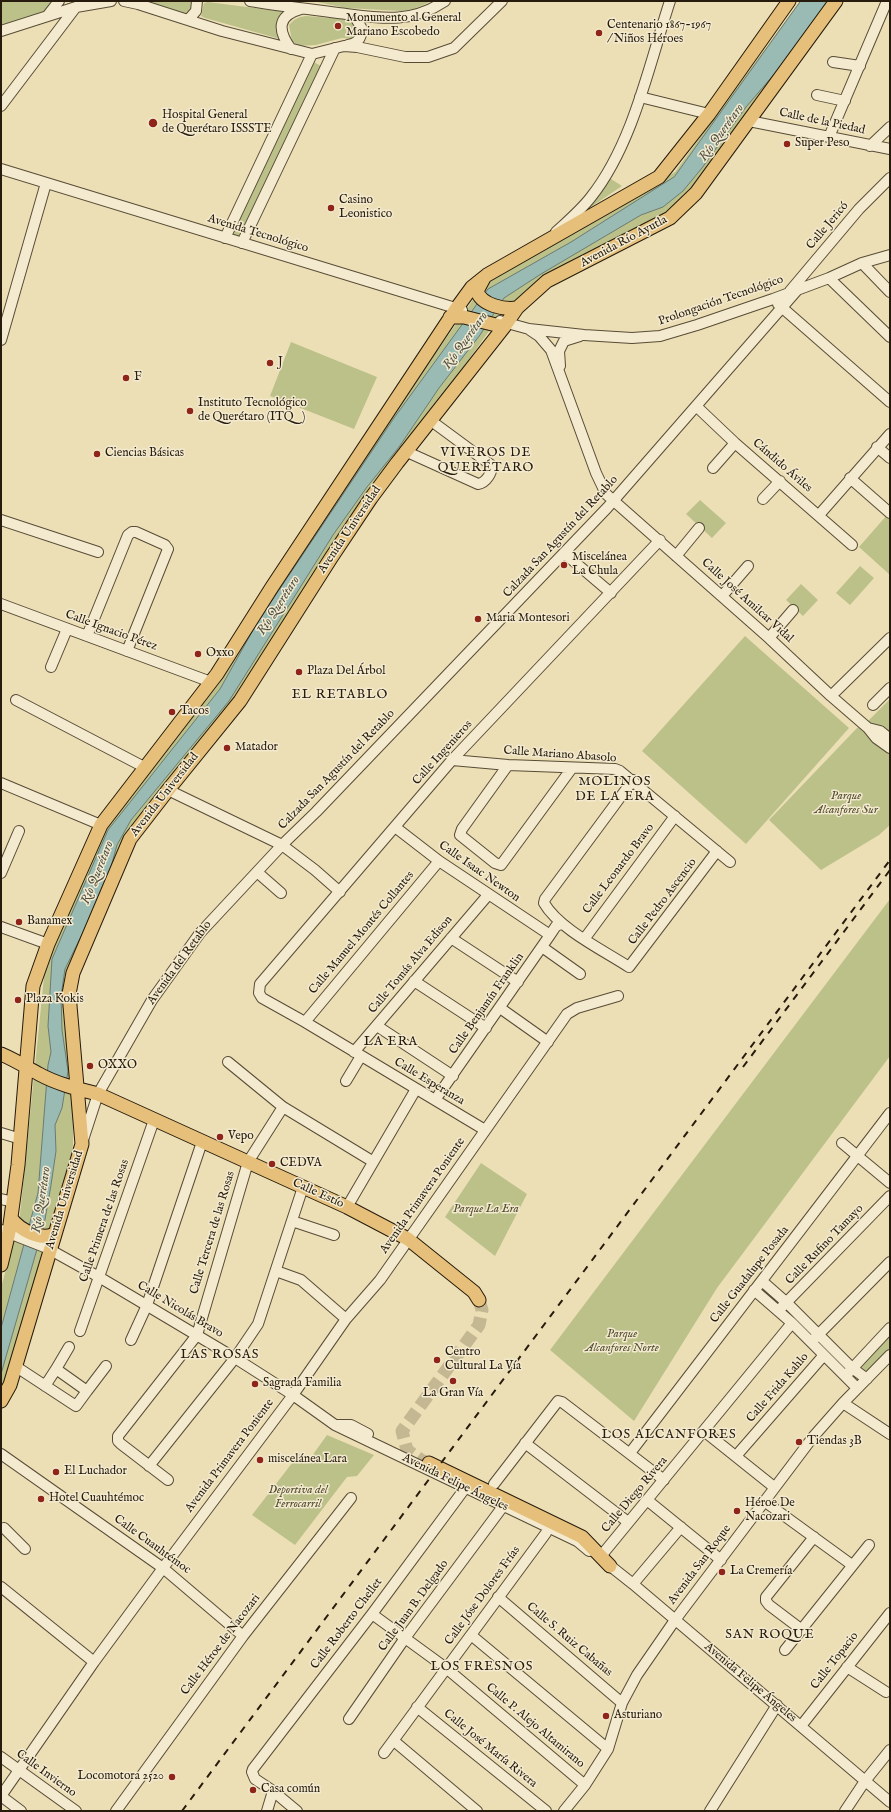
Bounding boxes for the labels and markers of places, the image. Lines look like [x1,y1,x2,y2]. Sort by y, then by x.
place label: Monumento al General Mariano Escobedo [346,12,461,40]
place label: Centenario 1867-1967 / Niños Héroes [607,19,711,47]
marker: Monumento al General Mariano Escobedo [333,21,343,31]
marker: Centenario 1867-1967 / Niños Héroes [594,28,604,38]
place label: Hospital General de Querétaro ISSSTE [162,109,271,137]
marker: Hospital General de Querétaro ISSSTE [147,117,159,129]
place label: Super Peso [795,137,849,151]
marker: Super Peso [782,139,792,149]
place label: Casino Leonistico [339,194,392,222]
marker: Casino Leonistico [326,203,336,213]
place label: J [278,356,283,370]
marker: J [265,358,275,368]
place label: F [134,371,142,385]
marker: F [121,373,131,383]
place label: Instituto Tecnológico de Querétaro (ITQ) [198,397,307,425]
marker: Instituto Tecnológico de Querétaro (ITQ) [185,406,195,416]
place label: Ciencias Básicas [105,447,184,461]
marker: Ciencias Básicas [92,449,102,459]
place label: Miscelánea La Chula [572,551,627,579]
marker: Miscelánea La Chula [559,560,569,570]
place label: Maria Montesori [486,612,570,626]
marker: Maria Montesori [473,614,483,624]
place label: Oxxo [206,647,234,661]
marker: Oxxo [193,649,203,659]
place label: Plaza Del Árbol [307,665,385,679]
marker: Plaza Del Árbol [294,667,304,677]
place label: Tacos [180,705,209,719]
marker: Tacos [167,707,177,717]
place label: Matador [235,741,278,755]
marker: Matador [222,743,232,753]
place label: Banamex [27,915,72,929]
marker: Banamex [14,917,24,927]
place label: Plaza Kokis [26,993,84,1007]
marker: Plaza Kokis [13,995,23,1005]
place label: OXXO [98,1059,137,1073]
marker: OXXO [85,1061,95,1071]
place label: Vepo [228,1130,254,1144]
marker: Vepo [215,1132,225,1142]
place label: CEDVA [280,1157,322,1171]
marker: CEDVA [267,1159,277,1169]
place label: Centro Cultural La Vía [445,1346,521,1374]
marker: Centro Cultural La Vía [432,1355,442,1365]
marker: La Gran Vía [448,1376,458,1386]
place label: Sagrada Familia [263,1377,341,1391]
marker: Sagrada Familia [250,1379,260,1389]
place label: La Gran Vía [423,1387,483,1401]
place label: Tiendas 3B [807,1435,862,1449]
marker: Tiendas 3B [794,1437,804,1447]
place label: miscelánea Lara [268,1453,347,1467]
marker: miscelánea Lara [255,1455,265,1465]
place label: El Luchador [64,1465,127,1479]
marker: El Luchador [51,1467,61,1477]
place label: Hotel Cuauhtémoc [49,1492,144,1506]
marker: Hotel Cuauhtémoc [36,1494,46,1504]
place label: Héroe De Nacozari [745,1497,795,1525]
marker: Héroe De Nacozari [732,1506,742,1516]
place label: La Cremería [730,1565,792,1579]
marker: La Cremería [717,1567,727,1577]
place label: Asturiano [614,1709,662,1723]
marker: Asturiano [601,1711,611,1721]
place label: Locomotora 2520 [77,1770,164,1784]
marker: Locomotora 2520 [167,1772,177,1782]
place label: Casa común [261,1783,320,1797]
marker: Casa común [248,1785,258,1795]

